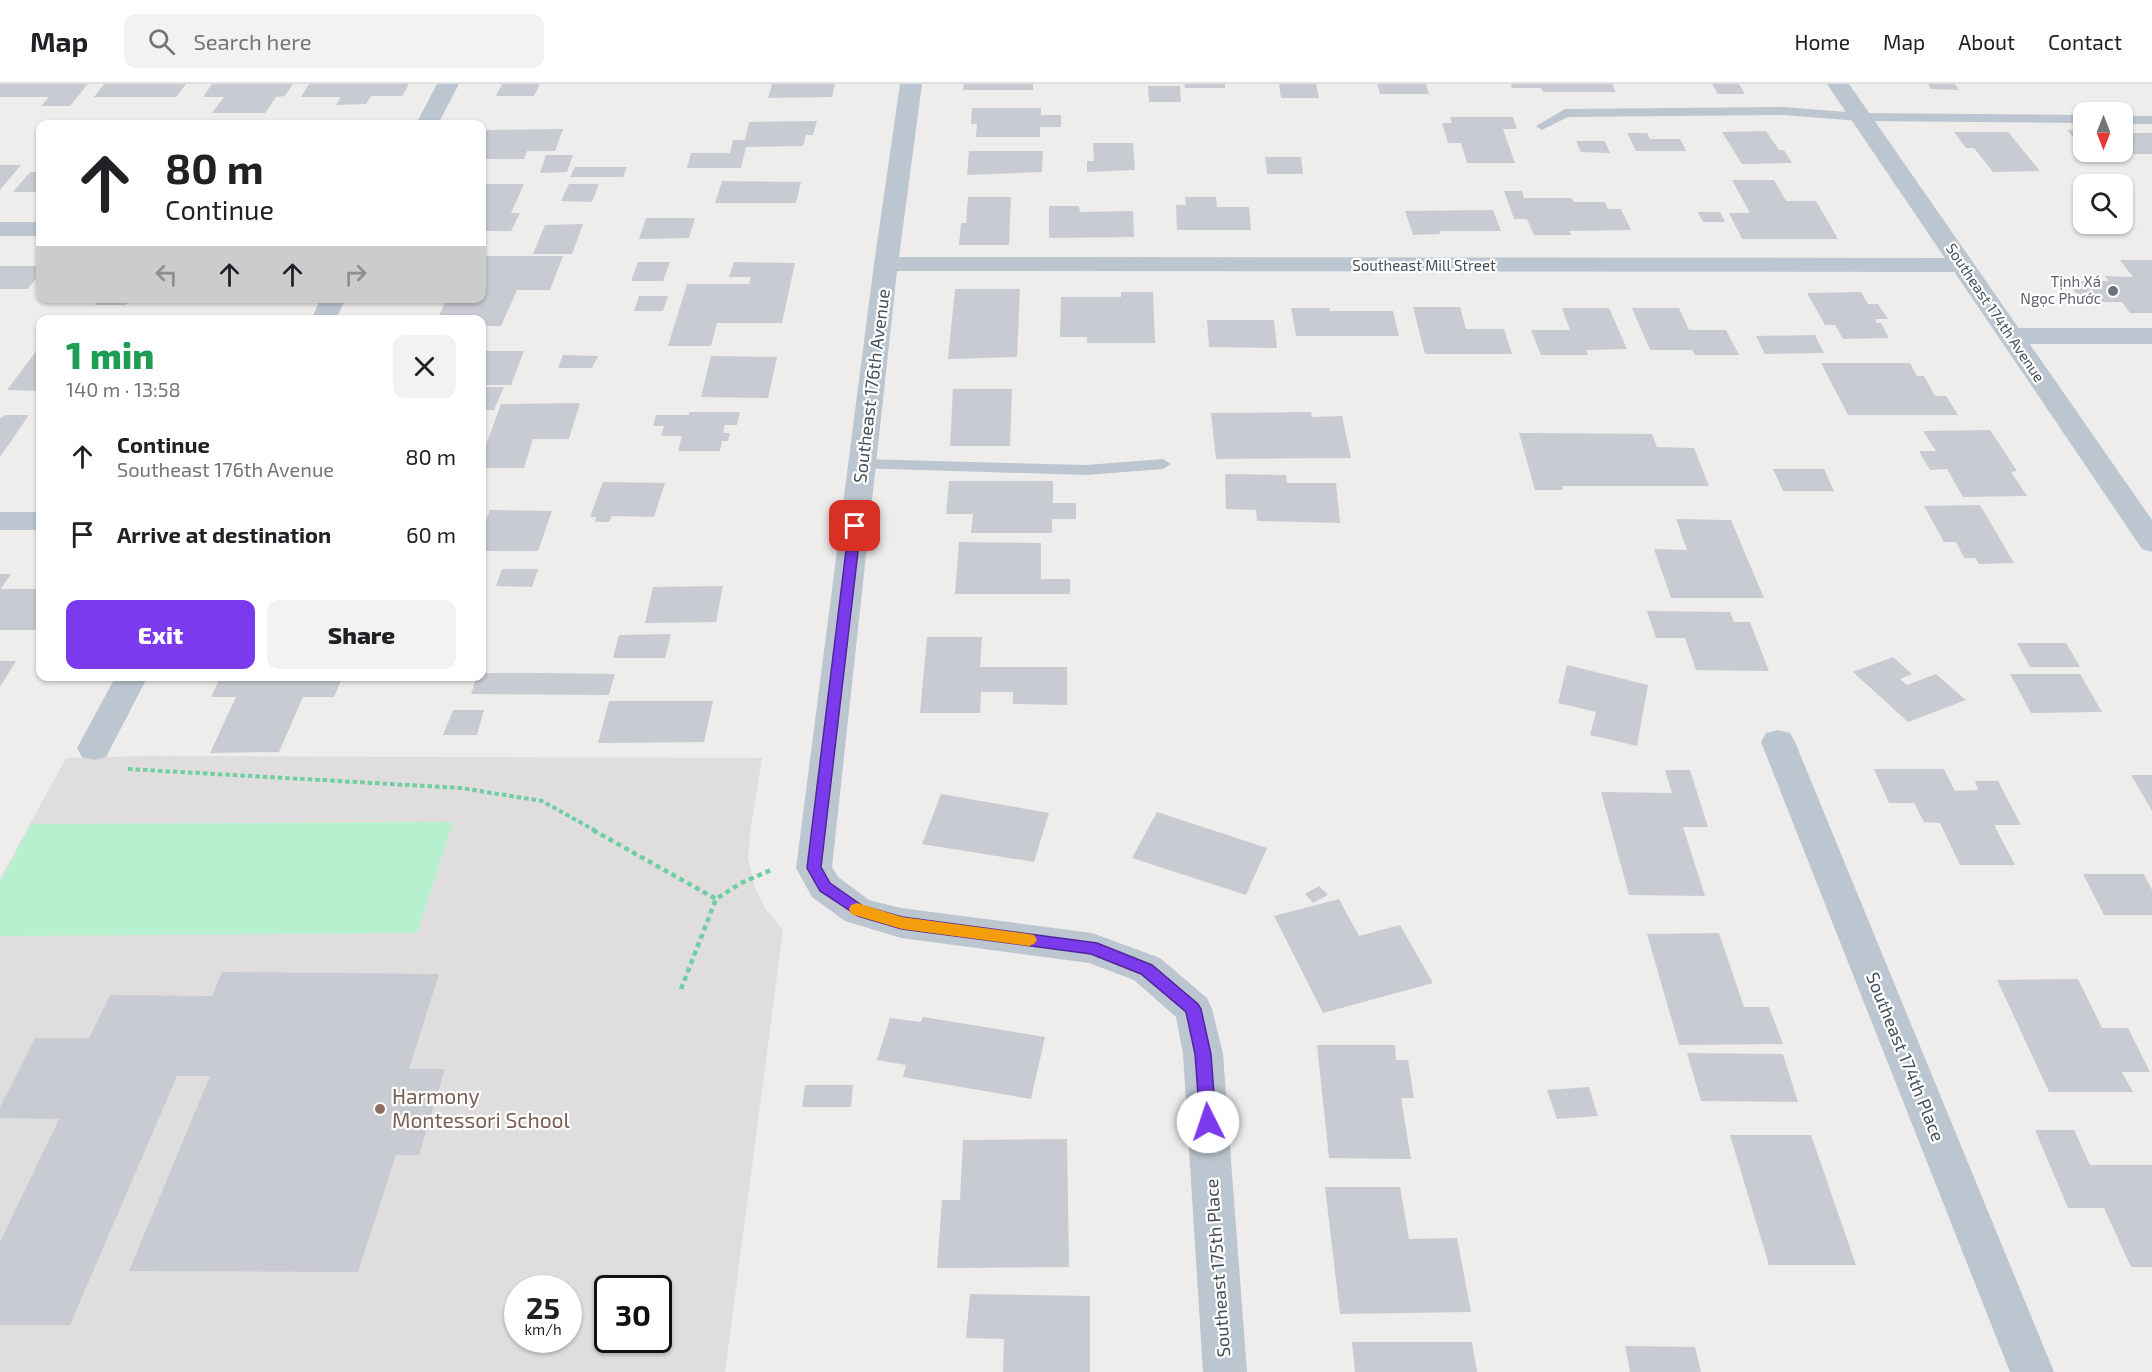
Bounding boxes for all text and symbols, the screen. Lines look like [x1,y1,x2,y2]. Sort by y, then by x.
search box [124,14,544,68]
text: Map [30,24,88,58]
icon: search [145,25,178,58]
text: Search here [193,28,312,54]
text: Home [1794,29,1850,54]
text: Map [1883,29,1925,54]
text: About [1958,29,2015,54]
text: Contact [2048,29,2122,54]
north arrow [2073,102,2133,162]
map controls [2073,102,2133,234]
text: 80 m [165,142,264,192]
icon: ahead [66,144,144,222]
button: search [2073,174,2133,234]
text: Continue [165,193,274,225]
street label: Southeast 174th Avenue [1943,240,2049,385]
street label: Southeast Mill Street [1352,256,1496,274]
icon: left [150,258,183,291]
icon: ahead [213,258,246,291]
icon: ahead [276,258,309,291]
icon: right [339,258,372,291]
place label: Tịnh Xá Ngọc Phước [2020,272,2101,307]
marker: Tịnh Xá Ngọc Phước [2106,284,2120,298]
street label: Southeast 176th Avenue [848,288,894,484]
text: 1 min [66,333,154,376]
button: close [393,335,456,398]
text: 140 m · 13:58 [66,377,181,401]
text: Continue [117,431,210,457]
icon: ahead [66,440,99,473]
text: 80 m [405,443,456,469]
text: Southeast 176th Avenue [117,457,334,481]
pin [829,500,880,551]
icon: arrive [838,509,871,542]
icon: arrive [66,518,99,551]
text: Arrive at destination [117,521,331,547]
text: 60 m [406,521,456,547]
button: Exit [66,600,255,669]
button: Share [267,600,456,669]
street label: Southeast 174th Place [1862,969,1950,1144]
place label: Harmony Montessori School [392,1083,571,1132]
position arrow [1176,1090,1240,1154]
marker: Harmony Montessori School [373,1102,387,1116]
street label: Southeast 175th Place [1200,1178,1234,1358]
speed limit sign: 30 [594,1275,672,1353]
text: 25 [526,1289,560,1325]
text: km/h [524,1320,562,1338]

